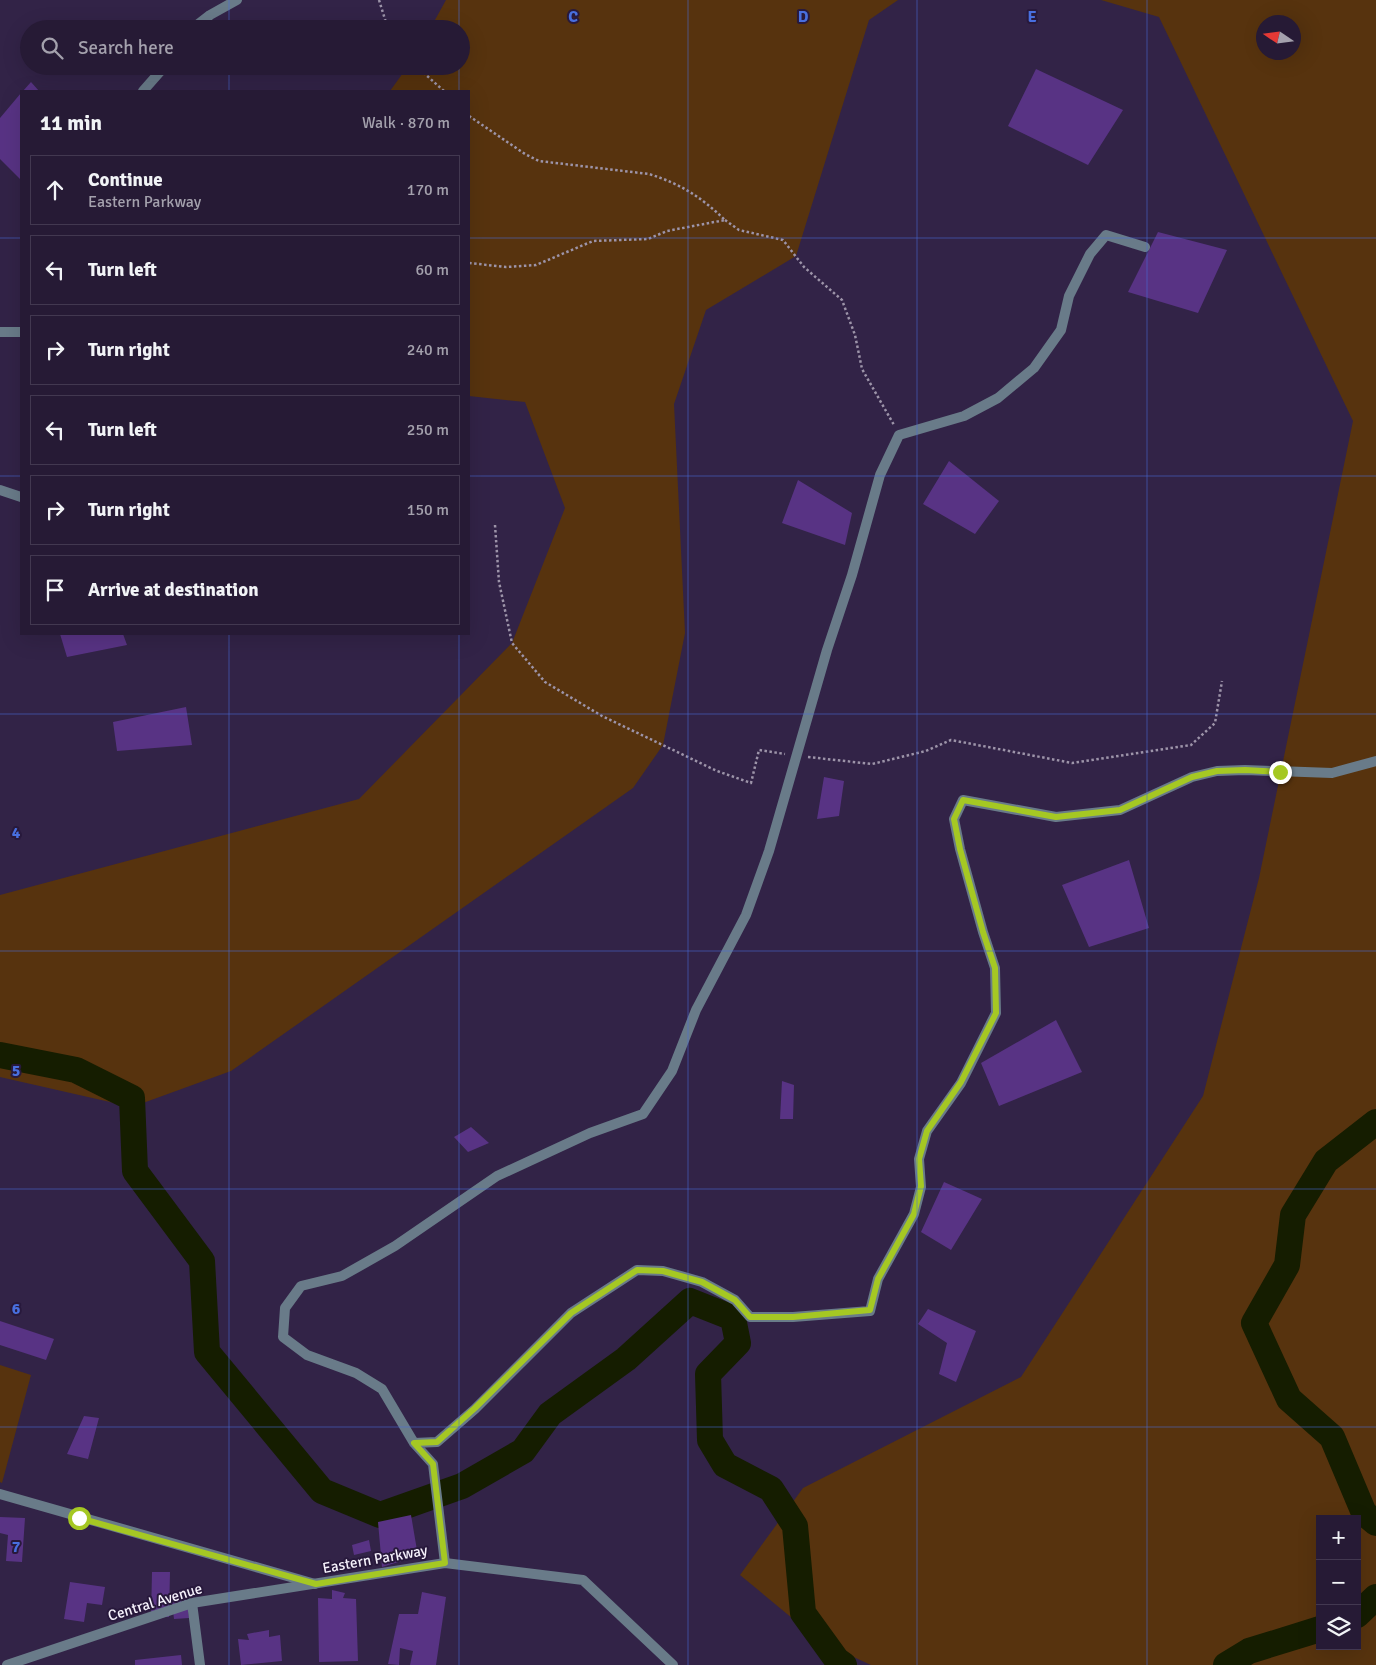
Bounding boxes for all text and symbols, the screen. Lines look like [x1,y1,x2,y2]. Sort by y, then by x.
text: C [568,7,578,27]
text: D [798,7,809,27]
text: E [1027,7,1037,27]
north arrow [1256,15,1301,60]
search box [20,20,470,75]
icon: search [38,34,66,62]
text: Search here [78,36,174,60]
text: 11 min [40,110,102,136]
text: Walk · 870 m [362,113,450,133]
text: Continue [88,168,163,192]
icon: ahead [41,176,69,204]
text: 170 m [407,180,449,200]
text: Eastern Parkway [88,192,201,212]
icon: left [41,256,69,284]
text: Turn left [88,258,157,282]
text: 60 m [415,260,449,280]
icon: right [41,336,69,364]
text: Turn right [88,338,170,362]
text: 240 m [407,340,449,360]
icon: left [41,416,69,444]
text: Turn left [88,418,157,442]
text: 250 m [407,420,449,440]
icon: right [41,496,69,524]
text: Turn right [88,498,170,522]
text: 150 m [407,500,449,520]
icon: arrive [41,576,69,604]
text: Arrive at destination [88,578,259,602]
route end [1269,761,1292,784]
text: 4 [12,823,21,843]
text: 5 [12,1061,20,1081]
text: 6 [12,1299,21,1319]
route start [68,1507,91,1530]
map controls [1316,1515,1361,1650]
button: + [1316,1515,1361,1560]
text: 7 [12,1537,21,1557]
street label: Eastern Parkway [321,1541,429,1577]
button: − [1316,1560,1361,1605]
street label: Central Avenue [106,1579,204,1625]
button: layers [1316,1605,1361,1650]

